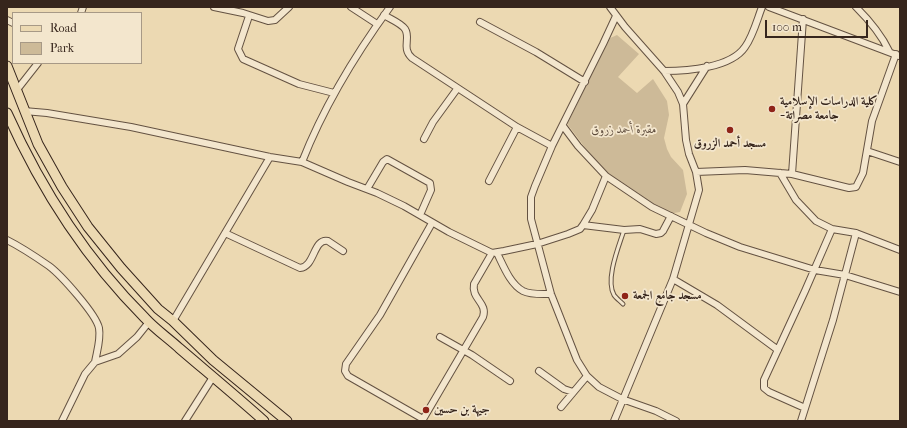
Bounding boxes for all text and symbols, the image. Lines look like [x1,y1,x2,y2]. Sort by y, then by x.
legend [12,12,142,64]
scale bar [767,12,870,38]
text: 100 m [772,20,802,34]
text: Road [50,21,77,35]
text: Park [50,41,74,55]
place label: كلية الدراسات الإسلامية - جامعة مصراتة [780,95,878,123]
marker: كلية الدراسات الإسلامية - جامعة مصراتة [767,104,777,114]
park label: مقبرة أحمد زروق [591,123,657,137]
marker: مسجد أحمد الزروق [725,125,735,135]
place label: مسجد أحمد الزروق [694,137,766,151]
place label: مسجد جامع الجمعة [633,289,702,303]
marker: مسجد جامع الجمعة [620,291,630,301]
place label: جيهة بن حسين [434,403,490,417]
marker: جيهة بن حسين [421,405,431,415]

